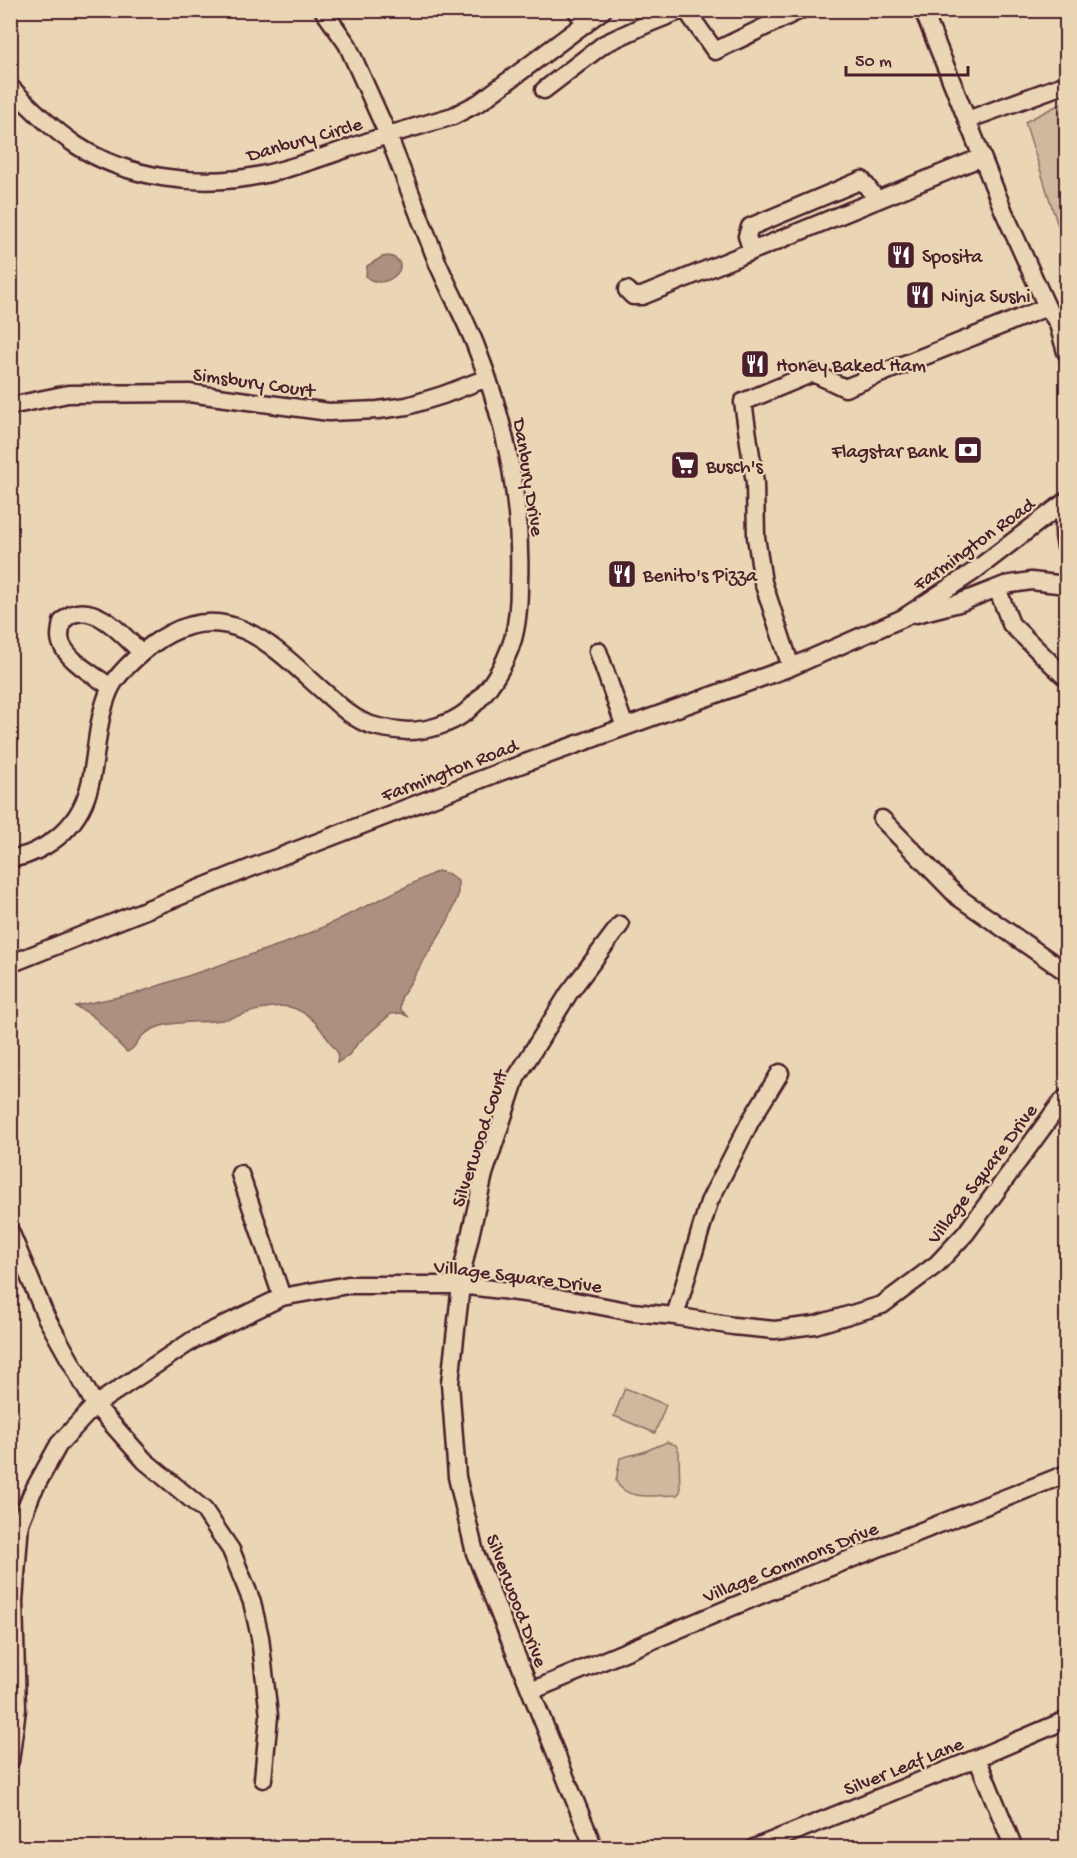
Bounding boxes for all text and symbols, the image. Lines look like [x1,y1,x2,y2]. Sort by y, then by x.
scale bar [846,39,968,77]
text: 50 m [855,52,892,73]
street label: Danbury Circle [243,114,366,169]
restaurant icon: Sposita [885,239,917,271]
place label: Sposita [922,247,983,270]
restaurant icon: Ninja Sushi [904,279,936,311]
place label: Ninja Sushi [941,287,1031,310]
restaurant icon: Honey Baked Ham [739,348,771,380]
place label: Honey Baked Ham [776,356,926,379]
street label: Simsbury Court [191,365,318,405]
street label: Danbury Drive [506,415,547,539]
bank icon: Flagstar Bank [952,434,984,466]
place label: Flagstar Bank [831,442,949,465]
supermarket icon: Busch's [669,449,701,481]
place label: Busch's [705,457,764,480]
street label: Farmington Road [909,493,1042,598]
restaurant icon: Benito's Pizza [606,558,638,590]
place label: Benito's Pizza [642,566,758,589]
street label: Farmington Road [378,735,524,809]
street label: Silverwood Court [448,1066,515,1211]
street label: Village Square Drive [923,1100,1044,1250]
street label: Village Square Drive [431,1257,604,1300]
street label: Village Commons Drive [699,1518,883,1610]
street label: Silverwood Drive [479,1532,551,1672]
street label: Silver Leaf Lane [841,1734,968,1803]

